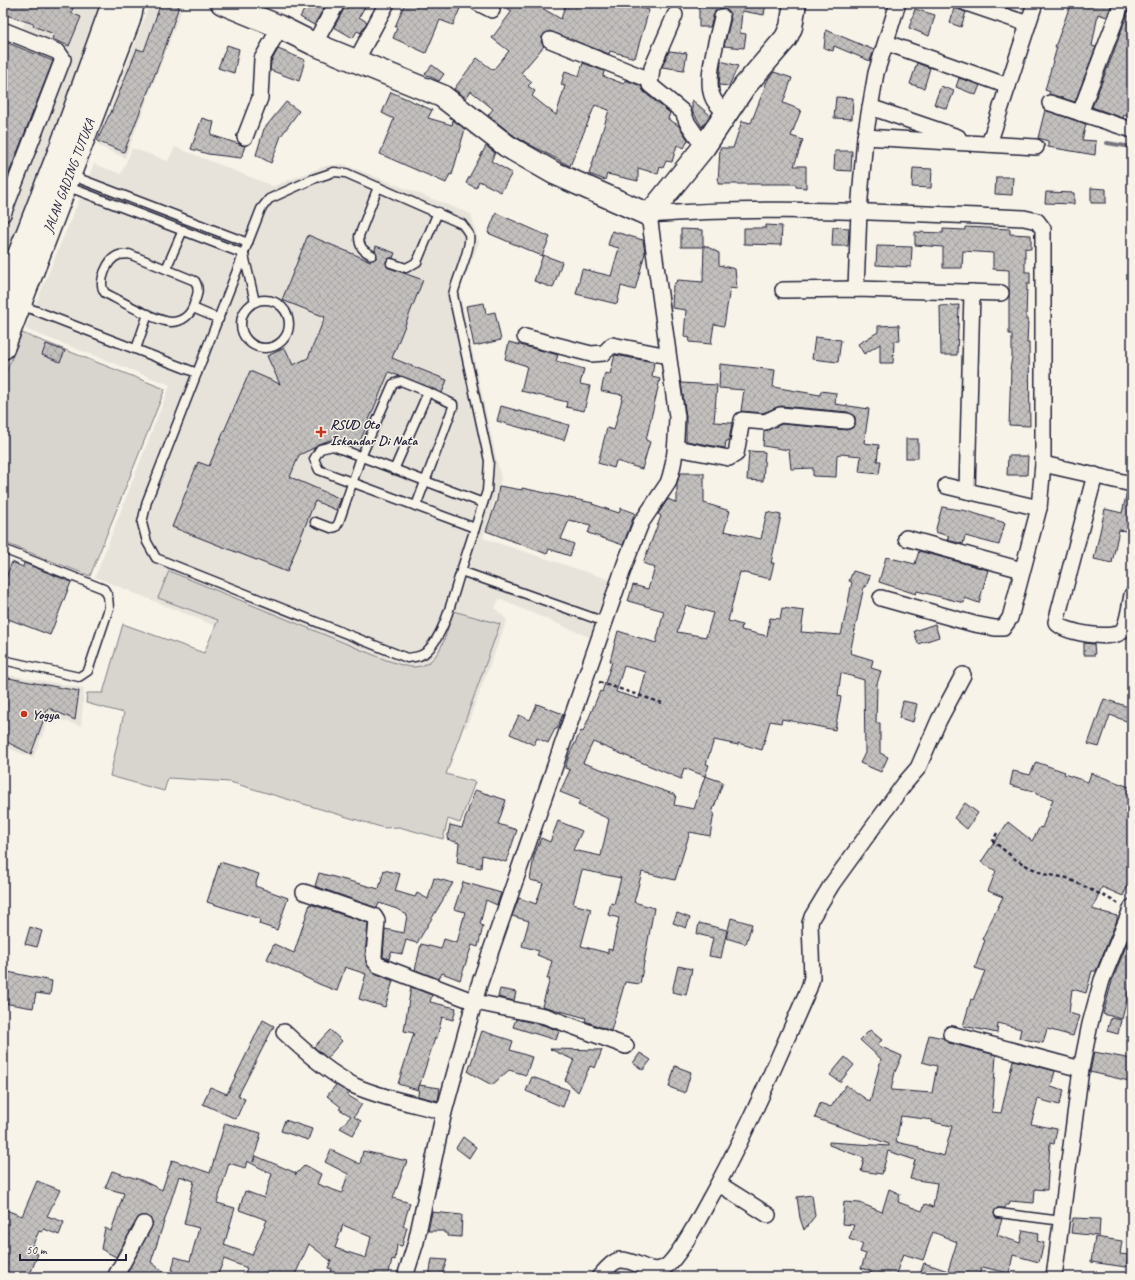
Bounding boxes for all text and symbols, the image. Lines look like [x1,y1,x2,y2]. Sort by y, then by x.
street label: JALAN GADING TUTUKA [39,116,99,236]
place label: RSUD Oto Iskandar Di Nata [330,416,418,449]
marker: RSUD Oto Iskandar Di Nata [315,426,327,438]
place label: Yogya [32,706,60,723]
marker: Yogya [19,709,29,719]
scale bar [20,1236,126,1262]
text: 50 m [26,1242,48,1258]

